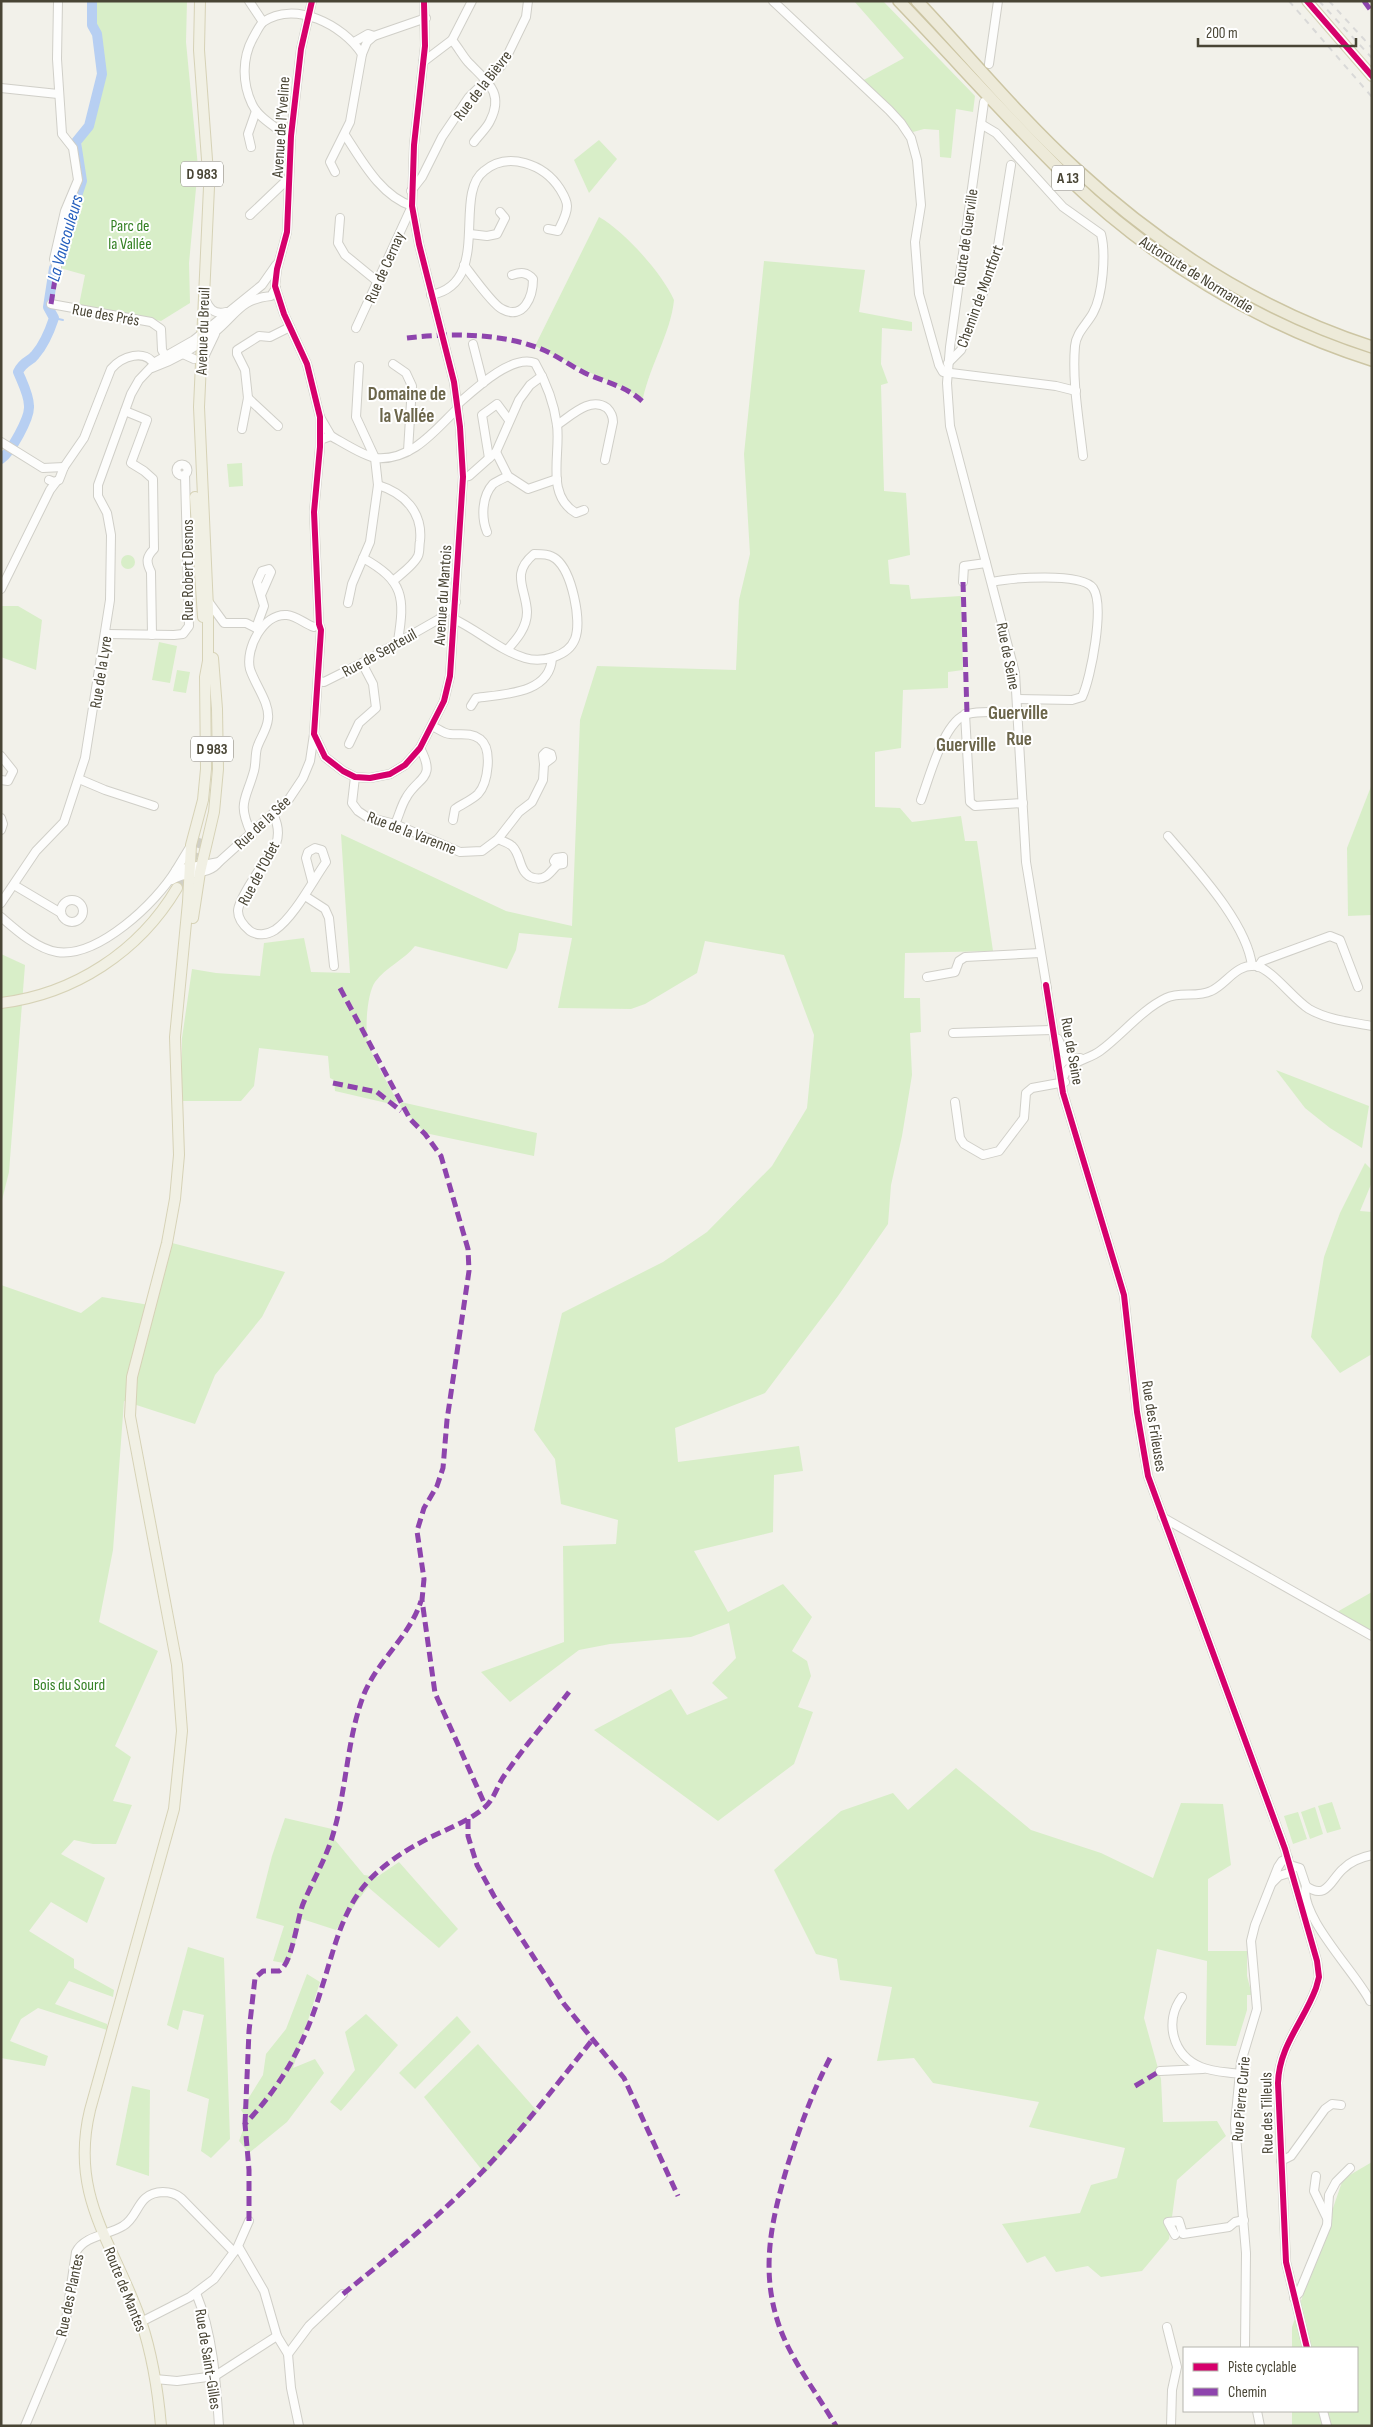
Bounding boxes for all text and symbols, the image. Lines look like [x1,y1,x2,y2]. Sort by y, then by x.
scale bar [1198,15,1356,47]
text: 200 m [1206,24,1238,43]
street label: Rue de la Bièvre [450,47,516,125]
street label: Avenue de l'Yveline [268,76,295,179]
road number: D 983 [181,162,223,186]
road number: A 13 [1052,166,1084,190]
street label: Route de Guerville [950,188,983,287]
water label: La Vaucouleurs [43,192,88,284]
park label: Parc de la Vallée [108,217,152,254]
street label: Rue de Cernay [361,229,410,306]
street label: Autoroute de Normandie [1135,232,1257,318]
street label: Chemin de Montfort [953,242,1008,350]
street label: Avenue du Breuil [192,287,215,376]
street label: Rue des Prés [71,300,141,331]
district label: Domaine de la Vallée [368,383,446,428]
street label: Rue Robert Desnos [179,519,198,621]
street label: Avenue du Mantois [430,544,456,647]
street label: Rue de Seine [992,621,1023,692]
street label: Rue de Septeuil [339,625,420,682]
street label: Rue de la Lyre [86,635,117,710]
district label: Guerville [988,702,1048,725]
district label: Rue [1006,728,1032,751]
district label: Guerville [936,734,996,757]
road number: D 983 [191,736,233,762]
street label: Rue de la Sée [231,792,295,854]
street label: Rue de la Varenne [364,808,459,859]
street label: Rue de l'Odet [234,838,284,909]
street label: Rue de Seine [1056,1016,1087,1087]
street label: Rue des Frileuses [1137,1379,1170,1473]
park label: Bois du Sourd [33,1676,105,1695]
street label: Rue Pierre Curie [1228,2056,1255,2143]
street label: Rue des Tilleuls [1257,2072,1278,2154]
street label: Route de Mantes [99,2245,150,2335]
street label: Rue des Plantes [52,2252,89,2338]
street label: Rue de Saint-Gilles [190,2308,225,2411]
legend [1183,2347,1358,2412]
text: Piste cyclable [1228,2358,1297,2377]
text: Chemin [1228,2383,1267,2402]

